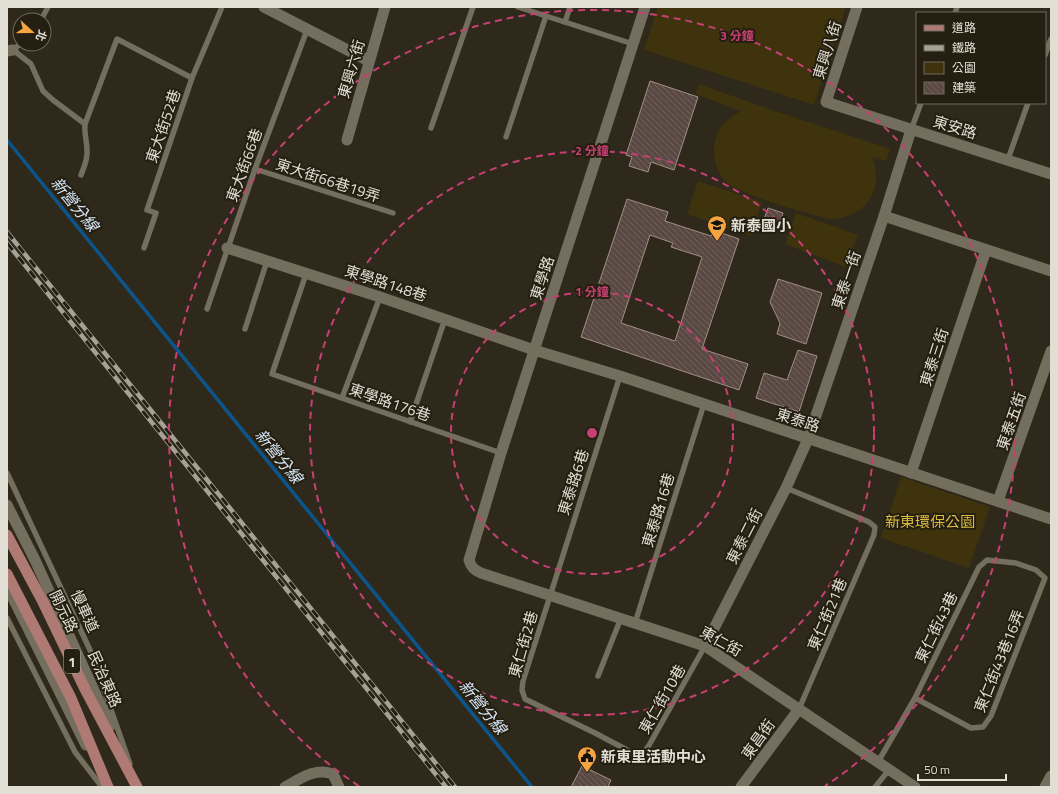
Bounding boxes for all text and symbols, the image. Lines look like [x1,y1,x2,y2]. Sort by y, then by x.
north arrow [12,12,52,52]
legend [916,12,1046,104]
street label: 東興八街 [807,18,847,82]
text: 道路 [952,18,976,37]
text: 3 分鐘 [720,26,754,45]
text: 北 [32,28,51,44]
street label: 東興六街 [332,37,370,101]
text: 鐵路 [952,38,976,57]
text: 公園 [952,58,976,77]
text: 建築 [952,78,976,97]
street label: 東大街52巷 [140,86,186,166]
street label: 東安路 [930,109,980,145]
street label: 東大街66巷 [220,125,268,205]
text: 2 分鐘 [575,141,609,160]
street label: 東大街66巷19弄 [273,152,383,208]
water label: 新營分線 [46,172,106,238]
school or university icon: 新泰國小 [706,214,728,242]
place label: 新泰國小 [731,214,792,237]
street label: 東泰一街 [825,248,867,312]
street label: 東學路 [524,253,560,303]
street label: 東學路148巷 [342,259,430,307]
text: 1 分鐘 [575,282,609,301]
street label: 東泰三街 [914,325,954,389]
street label: 東學路176巷 [346,377,434,427]
street label: 東泰五街 [990,389,1032,453]
street label: 東泰路 [773,402,823,438]
water label: 新營分線 [250,424,310,490]
centre of rings [585,426,599,440]
street label: 東泰路6巷 [551,446,595,518]
street label: 東泰路16巷 [636,470,680,550]
street label: 東泰二街 [720,504,768,568]
park label: 新東環保公園 [885,510,975,533]
street label: 東仁街21巷 [801,574,853,654]
street label: 開元路 [44,586,84,636]
street label: 慢車道 [65,586,105,636]
street label: 東仁街43巷 [909,587,963,667]
street label: 東仁街43巷16弄 [968,606,1030,716]
street label: 東仁街2巷 [503,608,543,680]
street label: 東仁街 [696,620,746,662]
street label: 民治東路 [82,647,128,711]
road number: 1 [64,649,80,673]
street label: 東仁街10巷 [633,660,691,738]
water label: 新營分線 [454,675,514,741]
street label: 東昌街 [735,714,781,764]
public building icon: 新東里活動中心 [576,745,598,773]
place label: 新東里活動中心 [601,745,706,768]
scale bar [918,756,1006,782]
text: 50 m [924,760,950,779]

